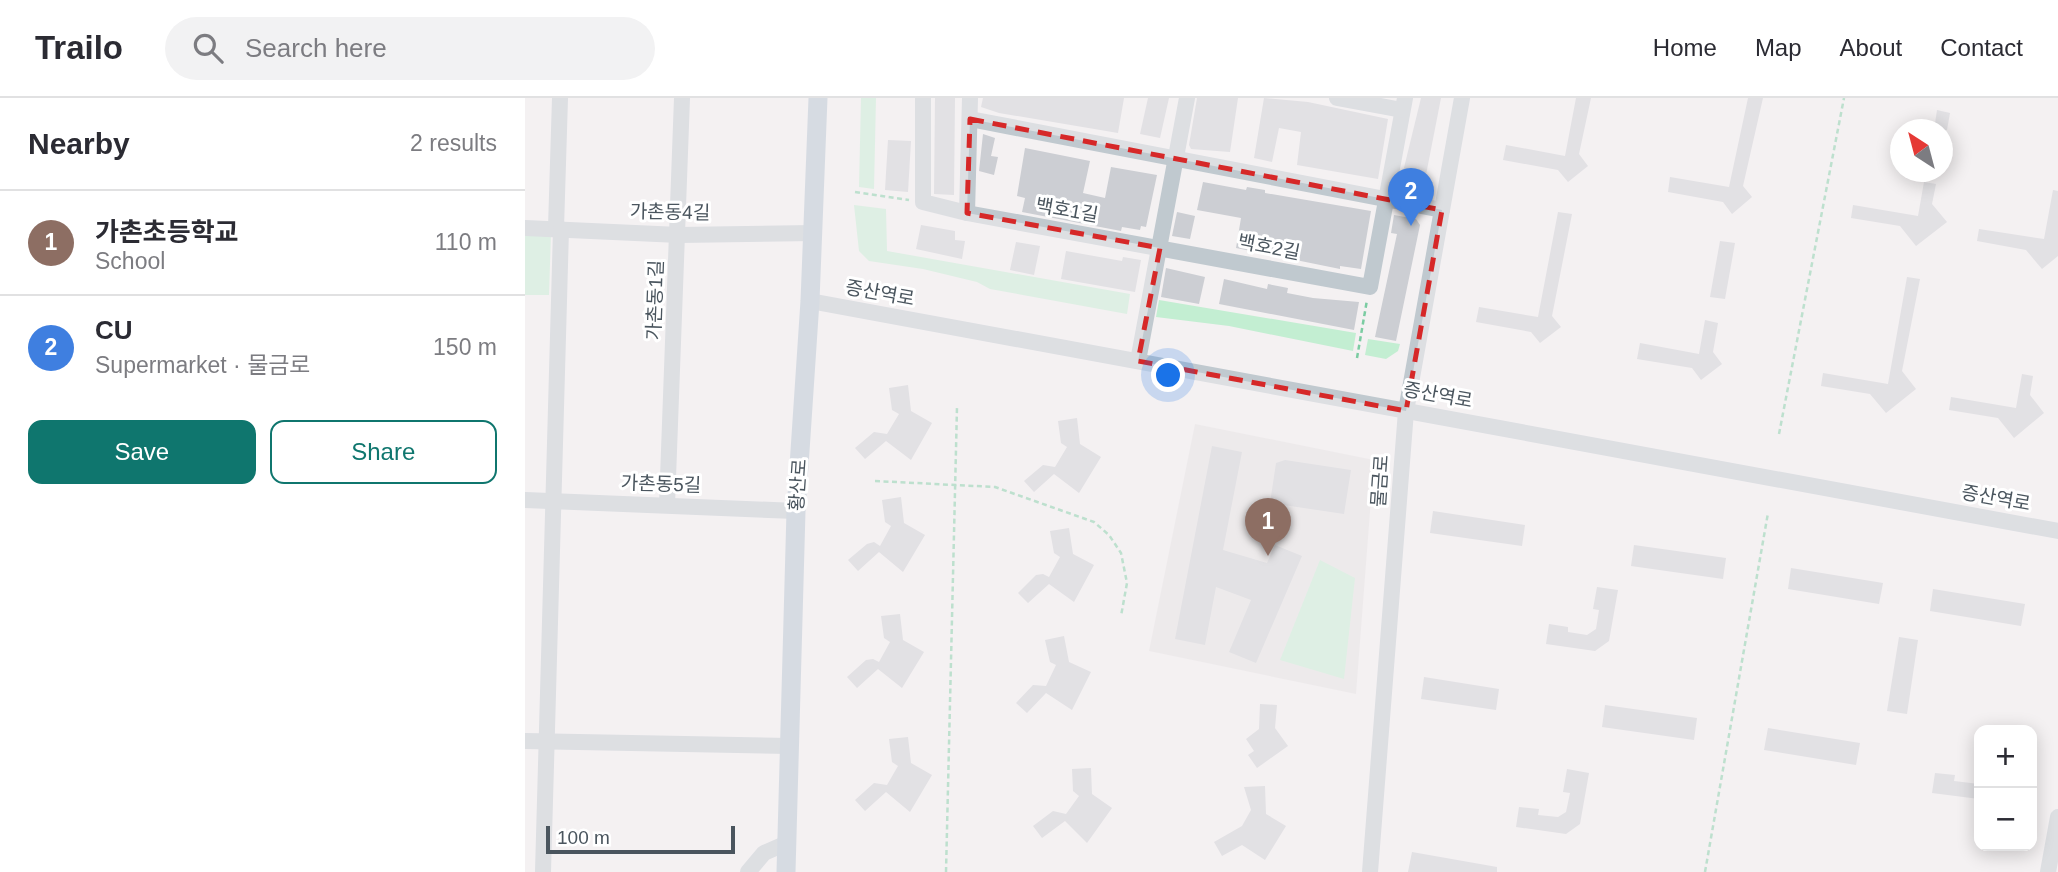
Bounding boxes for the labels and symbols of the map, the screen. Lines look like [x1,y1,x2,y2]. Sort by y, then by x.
north arrow [1890,119,1953,182]
pin: 2 [1388,168,1434,226]
street label: 백호1길 [1034,194,1100,226]
street label: 가촌동4길 [630,201,710,223]
street label: 백호2길 [1236,231,1302,263]
street label: 가촌동1길 [643,259,667,341]
street label: 증산역로 [844,277,916,309]
your location [1151,358,1185,392]
street label: 증산역로 [1402,379,1474,411]
street label: 물금로 [1368,454,1392,508]
street label: 황산로 [786,458,810,512]
street label: 가촌동5길 [620,472,702,496]
street label: 증산역로 [1960,482,2032,514]
pin: 1 [1245,498,1291,556]
scale bar [546,823,735,855]

